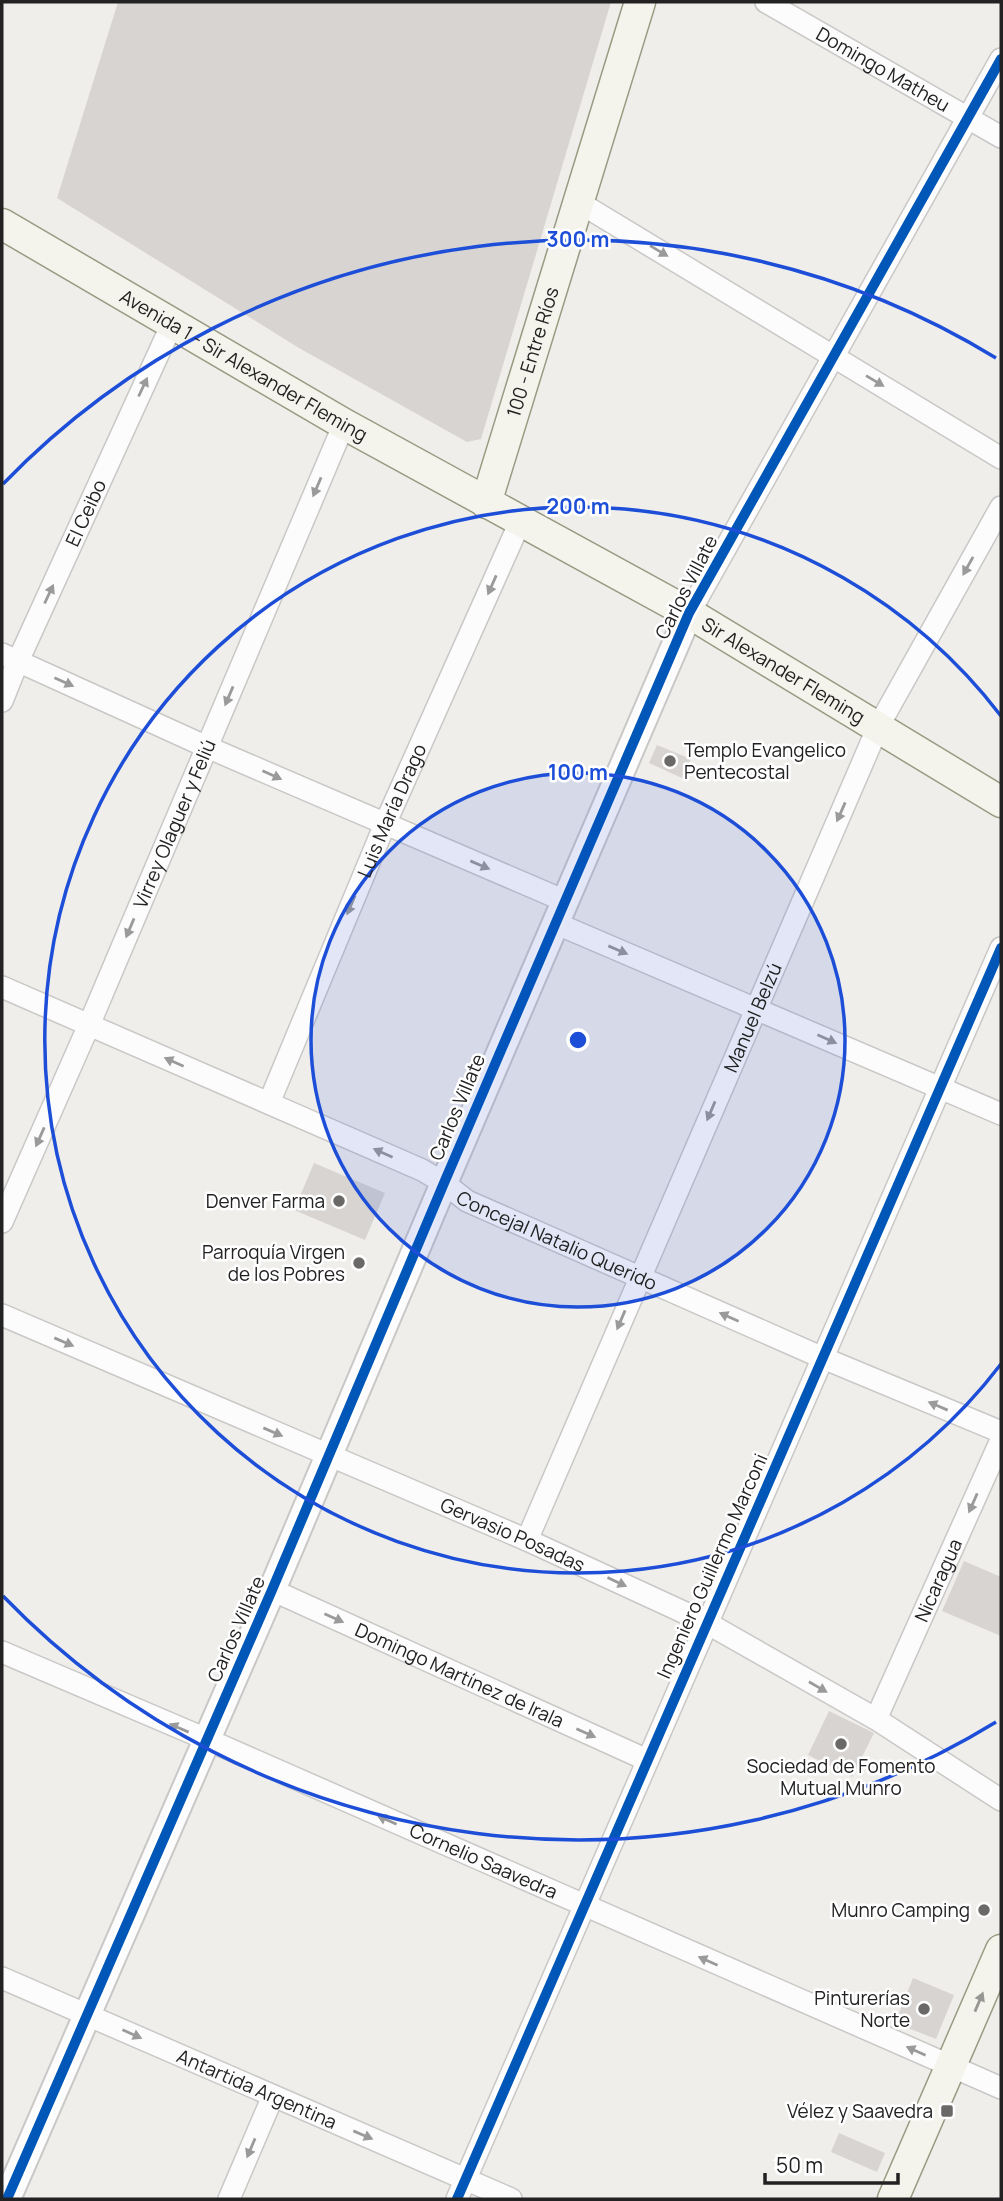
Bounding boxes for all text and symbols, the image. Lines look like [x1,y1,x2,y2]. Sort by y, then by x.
street label: Domingo Matheu [812,21,955,118]
text: 300 m [547,225,609,253]
one-way arrow [649,245,668,257]
street label: Avenida 1 - Sir Alexander Fleming [115,283,372,447]
street label: 100 - Entre Ríos [500,284,565,420]
one-way arrow [865,375,884,388]
one-way arrow [137,377,149,397]
street label: El Ceibo [59,475,112,550]
one-way arrow [312,476,323,497]
text: 200 m [546,492,610,520]
street label: Carlos Villate [649,530,723,644]
one-way arrow [962,557,974,576]
one-way arrow [486,574,497,595]
one-way arrow [43,584,55,604]
street label: Sir Alexander Fleming [697,611,870,730]
one-way arrow [54,676,74,688]
one-way arrow [223,686,235,706]
street label: Virrey Olaguer y Feliú [127,735,222,912]
place label: Templo Evangelico Pentecostal [684,737,846,785]
street label: Luis María Drago [351,740,432,882]
marker: Templo Evangelico Pentecostal [662,753,678,769]
text: 100 m [548,758,608,786]
one-way arrow [261,770,282,781]
one-way arrow [835,802,846,823]
one-way arrow [470,860,491,871]
one-way arrow [345,894,356,915]
one-way arrow [125,918,136,939]
one-way arrow [607,945,628,956]
street label: Manuel Belzú [717,959,788,1076]
centre of rings [566,1028,590,1052]
one-way arrow [817,1033,837,1045]
street label: Carlos Villate [423,1050,491,1164]
one-way arrow [163,1056,184,1067]
one-way arrow [706,1101,717,1122]
one-way arrow [34,1127,46,1147]
one-way arrow [372,1147,393,1158]
street label: Concejal Natalio Querido [451,1184,661,1296]
place label: Denver Farma [206,1188,325,1214]
marker: Denver Farma [331,1193,347,1209]
place label: Parroquía Virgen de los Pobres [202,1239,345,1287]
marker: Parroquía Virgen de los Pobres [351,1255,367,1271]
one-way arrow [616,1310,627,1331]
one-way arrow [719,1311,739,1323]
one-way arrow [54,1337,75,1348]
one-way arrow [928,1400,949,1411]
one-way arrow [263,1427,284,1438]
street label: Ingeniero Guillermo Marconi [651,1449,773,1683]
street label: Gervasio Posadas [436,1491,589,1578]
one-way arrow [967,1492,978,1513]
street label: Nicaragua [908,1535,968,1626]
street label: Carlos Villate [201,1572,271,1686]
one-way arrow [607,1576,627,1587]
one-way arrow [324,1613,345,1624]
street label: Domingo Martínez de Irala [351,1616,568,1734]
one-way arrow [809,1681,828,1693]
one-way arrow [169,1722,189,1734]
one-way arrow [576,1727,596,1739]
marker: Sociedad de Fomento Mutual Munro [833,1736,849,1752]
place label: Sociedad de Fomento Mutual Munro [747,1753,935,1801]
one-way arrow [377,1814,397,1826]
street label: Cornelio Saavedra [406,1817,562,1905]
place label: Munro Camping [831,1897,970,1923]
marker: Munro Camping [976,1902,992,1918]
one-way arrow [697,1955,718,1966]
place label: Pinturerías Norte [814,1985,910,2033]
one-way arrow [973,1992,985,2012]
marker: Pinturerías Norte [916,2001,932,2017]
one-way arrow [122,2029,143,2040]
street label: Antartida Argentina [173,2043,341,2135]
one-way arrow [906,2045,926,2057]
place label: Vélez y Saavedra [787,2098,933,2124]
marker: Vélez y Saavedra [939,2103,955,2119]
one-way arrow [353,2129,373,2141]
one-way arrow [245,2137,256,2158]
scale bar [765,2142,898,2186]
text: 50 m [776,2151,823,2179]

